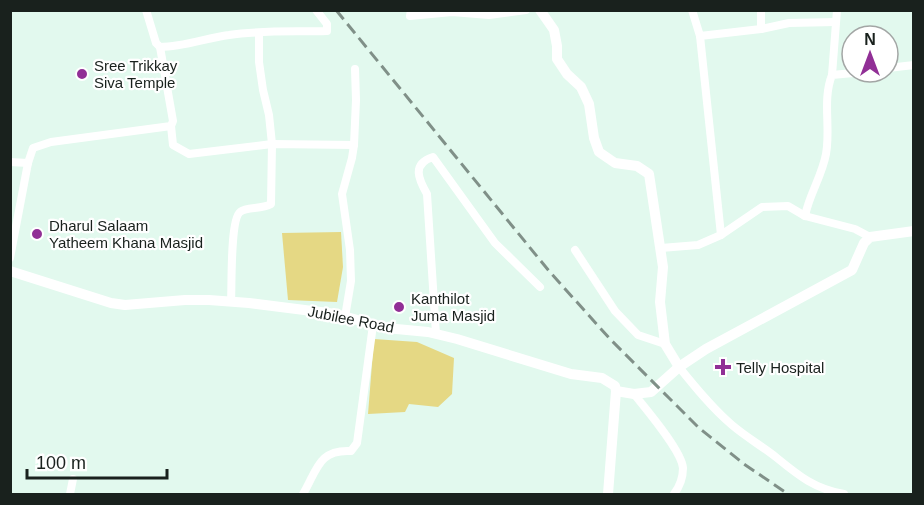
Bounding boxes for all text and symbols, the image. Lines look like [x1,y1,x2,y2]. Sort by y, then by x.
north arrow [840,24,900,84]
text: N [864,31,876,48]
place label: Sree Trikkay Siva Temple [94,57,178,91]
marker: Sree Trikkay Siva Temple [75,67,89,81]
place label: Dharul Salaam Yatheem Khana Masjid [49,217,203,251]
marker: Dharul Salaam Yatheem Khana Masjid [30,227,44,241]
place label: Kanthilot Juma Masjid [411,290,495,324]
marker: Kanthilot Juma Masjid [392,300,406,314]
street label: Jubilee Road [306,302,396,336]
marker: Telly Hospital [714,358,732,376]
place label: Telly Hospital [736,359,824,376]
scale bar [27,442,166,480]
text: 100 m [36,453,86,473]

